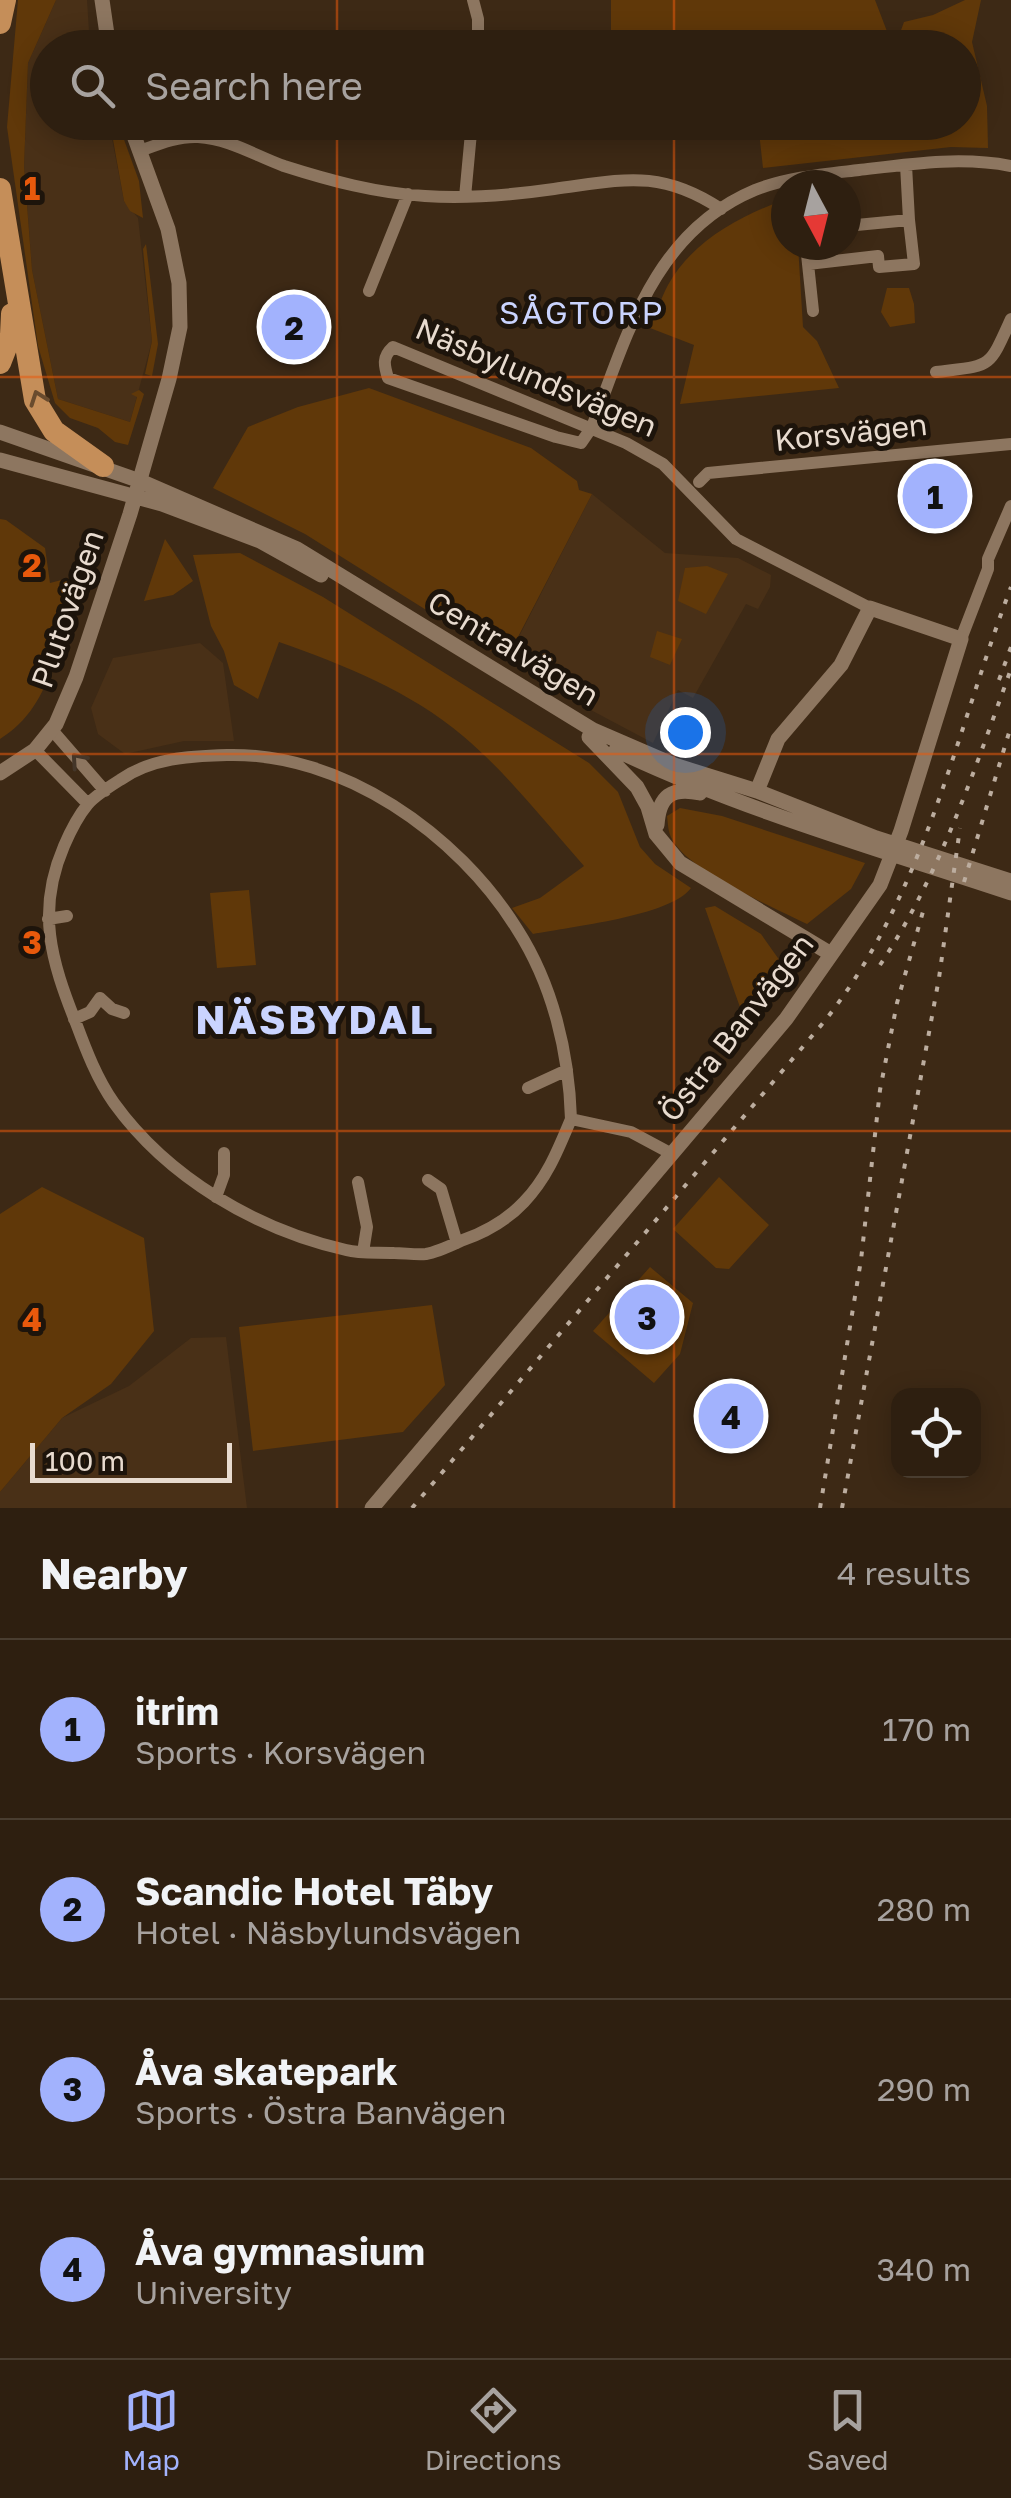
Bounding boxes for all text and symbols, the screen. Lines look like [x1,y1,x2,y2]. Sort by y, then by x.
search box [30,30,981,140]
icon: search [65,58,120,113]
text: Search here [145,63,363,108]
text: 1 [24,169,40,207]
north arrow [771,170,861,260]
pin: 2 [262,290,326,364]
district label: SÅGTORP [499,293,665,331]
street label: Näsbylundsvägen [410,310,662,444]
one-way arrow [30,390,50,408]
street label: Korsvägen [773,406,929,458]
pin: 1 [902,458,968,534]
street label: Plutovägen [23,525,111,692]
text: 2 [22,546,42,584]
street label: Centralvägen [422,583,605,713]
your location [660,707,711,758]
one-way arrow [72,753,90,772]
text: 3 [22,923,42,961]
street label: Östra Banvägen [652,926,821,1128]
district label: NÄSBYDAL [195,995,435,1043]
pin: 3 [614,1280,680,1354]
text: 4 [22,1300,42,1338]
pin: 4 [698,1378,764,1454]
map controls [891,1388,981,1478]
button: locate [891,1388,981,1478]
scale bar [30,1438,232,1482]
text: 100 m [45,1444,125,1477]
text: Nearby [40,1548,188,1598]
text: 4 results [837,1554,971,1592]
text: itrim [135,1688,219,1733]
text: 1 [64,1710,81,1748]
text: 170 m [882,1710,971,1748]
text: Sports · Korsvägen [135,1733,426,1771]
text: Scandic Hotel Täby [135,1868,493,1913]
text: 2 [63,1890,82,1928]
text: 280 m [877,1890,971,1928]
text: Hotel · Näsbylundsvägen [135,1913,521,1951]
text: Åva skatepark [135,2048,398,2093]
text: 3 [63,2070,82,2108]
text: 290 m [877,2070,971,2108]
text: Sports · Östra Banvägen [135,2093,506,2131]
text: Åva gymnasium [135,2228,425,2273]
text: 4 [62,2250,83,2288]
text: 340 m [877,2250,971,2288]
text: University [135,2273,292,2311]
tab: Map [123,2383,180,2476]
tab: Directions [425,2383,562,2476]
tab: Saved [807,2383,888,2476]

